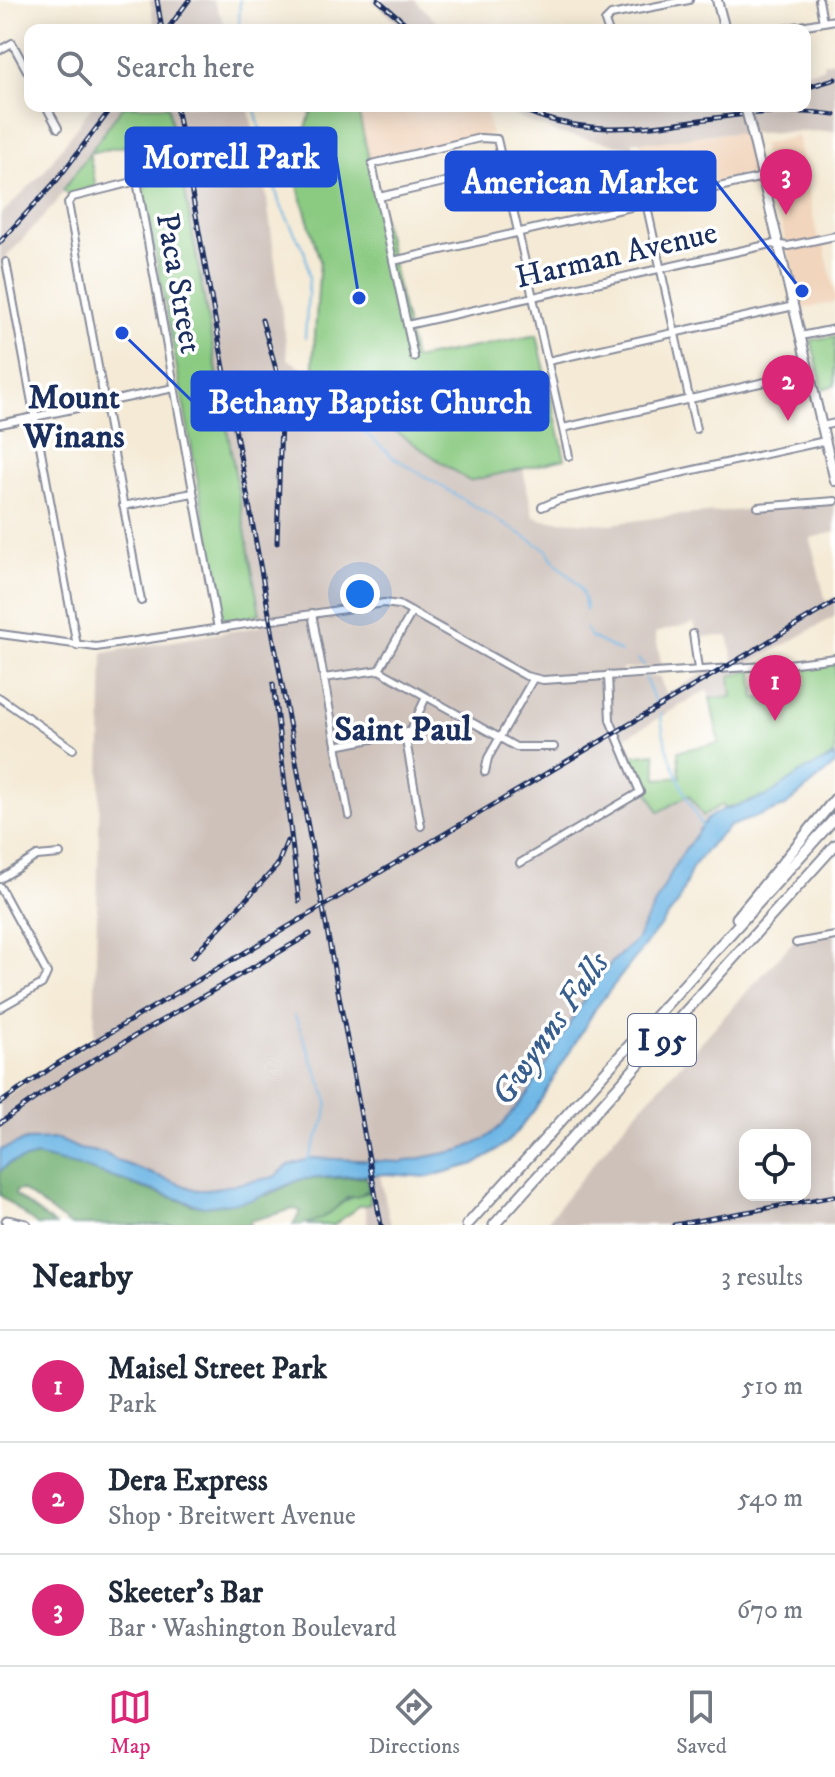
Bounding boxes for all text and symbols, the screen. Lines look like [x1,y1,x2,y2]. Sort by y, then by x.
search box [24,24,811,112]
icon: search [52,46,96,90]
text: Search here [116,50,255,87]
callout: Morrell Park [126,128,336,186]
text: Morrell Park [142,137,321,179]
pin: 3 [760,149,812,215]
callout: American Market [446,152,715,210]
text: American Market [461,162,698,204]
street label: Paca Street [146,210,210,357]
street label: Harman Avenue [512,213,721,299]
pin: 2 [762,355,814,421]
callout: Bethany Baptist Church [192,372,548,430]
district label: Mount Winans [22,377,125,458]
text: Bethany Baptist Church [208,382,532,424]
your location [340,574,380,614]
pin: 1 [749,655,801,721]
district label: Saint Paul [334,709,473,751]
water label: Gwynns Falls [482,944,619,1114]
road number: I 95 [628,1014,696,1066]
map controls [739,1129,811,1201]
button: locate [739,1129,811,1201]
text: Nearby [32,1256,133,1298]
text: 3 results [721,1261,803,1294]
text: Maisel Street Park [108,1351,327,1388]
text: 1 [53,1370,63,1403]
text: 510 m [742,1370,803,1403]
text: Park [108,1388,157,1421]
text: Dera Express [108,1463,268,1500]
text: 2 [52,1482,64,1515]
text: 540 m [737,1482,803,1515]
text: Shop · Breitwert Avenue [108,1500,356,1533]
text: Skeeter's Bar [108,1575,263,1612]
text: 3 [53,1594,63,1627]
text: 670 m [737,1594,803,1627]
text: Bar · Washington Boulevard [108,1612,396,1645]
tab: Map [108,1685,152,1760]
tab: Directions [369,1685,460,1760]
tab: Saved [676,1685,727,1760]

